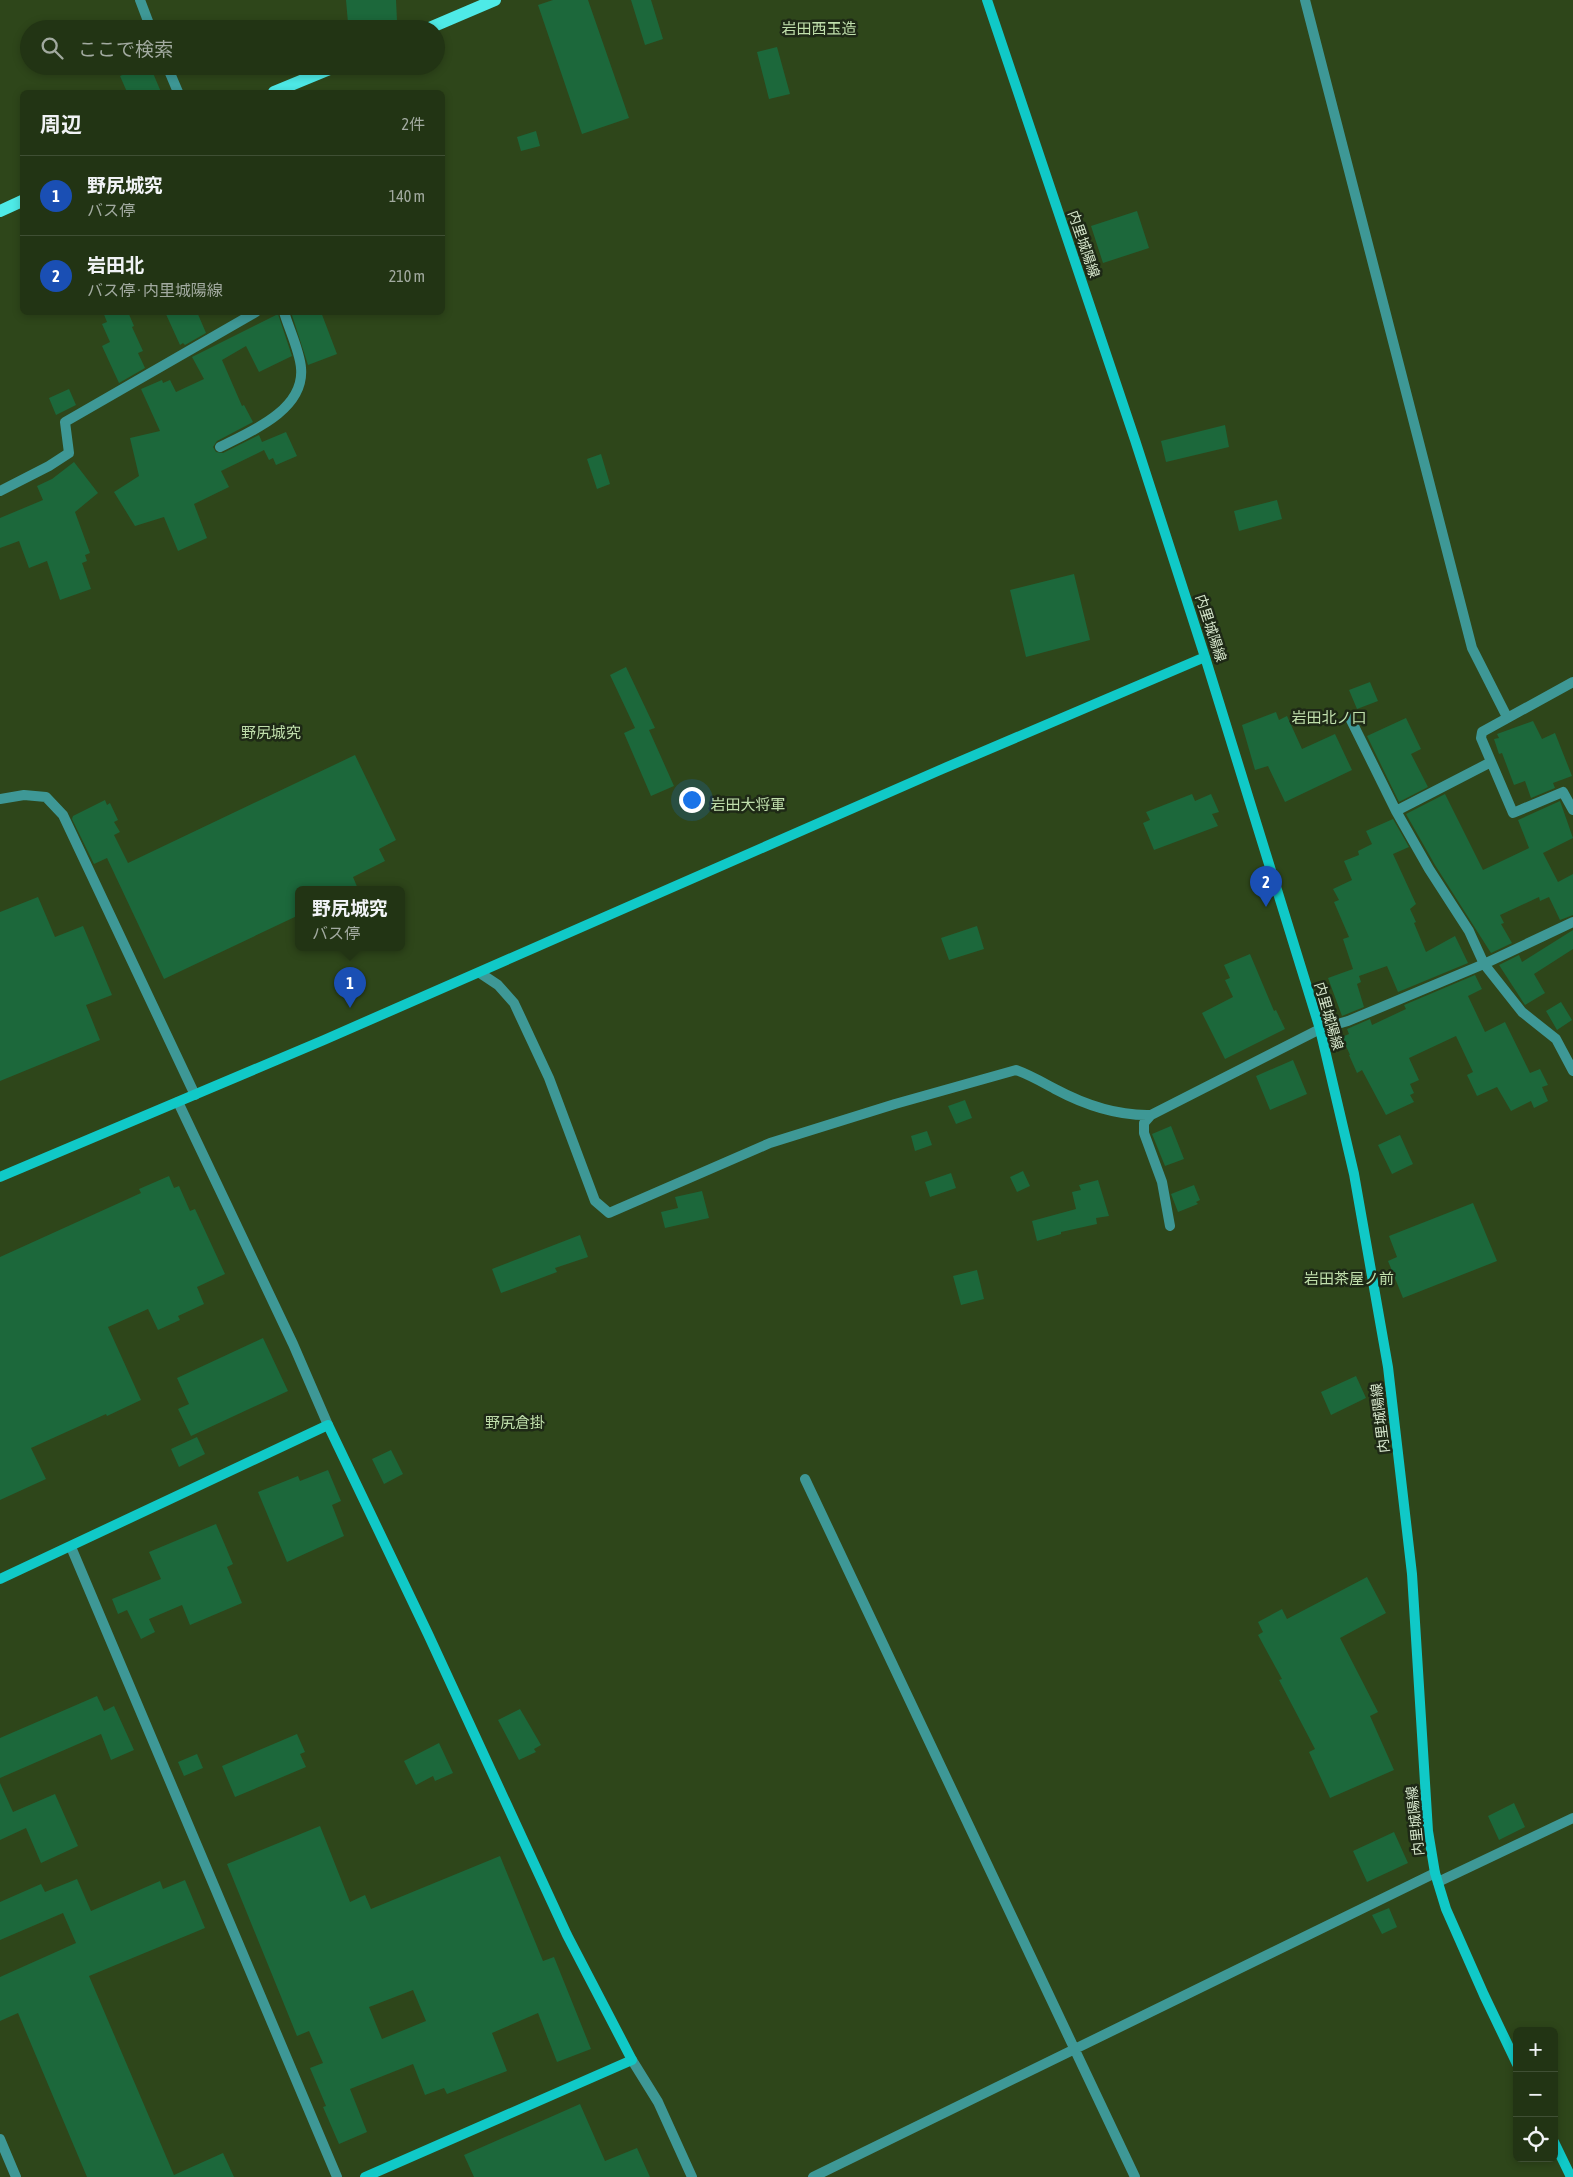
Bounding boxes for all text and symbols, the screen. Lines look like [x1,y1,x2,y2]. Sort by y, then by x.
search box [20,20,445,75]
district label: 岩田西玉造 [781,20,857,37]
icon: search [38,34,66,62]
text: ここで検索 [78,38,173,60]
text: 周辺 [40,112,82,136]
text: 2件 [401,115,425,133]
text: 野尻城究 [87,174,163,196]
text: 1 [52,187,60,205]
text: 140 m [389,187,425,205]
text: バス停 [87,201,135,219]
street label: 内里城陽線 [1065,208,1103,280]
text: 岩田北 [87,254,144,276]
text: 2 [52,267,60,285]
text: 210 m [389,267,425,285]
text: バス停 · 内里城陽線 [87,281,223,299]
street label: 内里城陽線 [1193,592,1229,664]
district label: 岩田北ノ口 [1291,709,1367,726]
district label: 野尻城究 [241,724,301,741]
your location [679,787,705,813]
district label: 岩田大将軍 [710,796,786,813]
pin: 2 [1250,866,1282,907]
popup [295,886,405,951]
text: 野尻城究 [312,897,388,919]
text: バス停 [312,924,360,942]
pin: 1 [334,967,366,1008]
street label: 内里城陽線 [1312,980,1346,1052]
district label: 岩田茶屋ノ前 [1304,1270,1394,1287]
street label: 内里城陽線 [1368,1382,1392,1454]
district label: 野尻倉掛 [485,1414,545,1431]
street label: 内里城陽線 [1403,1785,1427,1857]
map controls [1513,2027,1558,2162]
button: + [1513,2027,1558,2072]
button: − [1513,2072,1558,2117]
button: locate [1513,2117,1558,2162]

